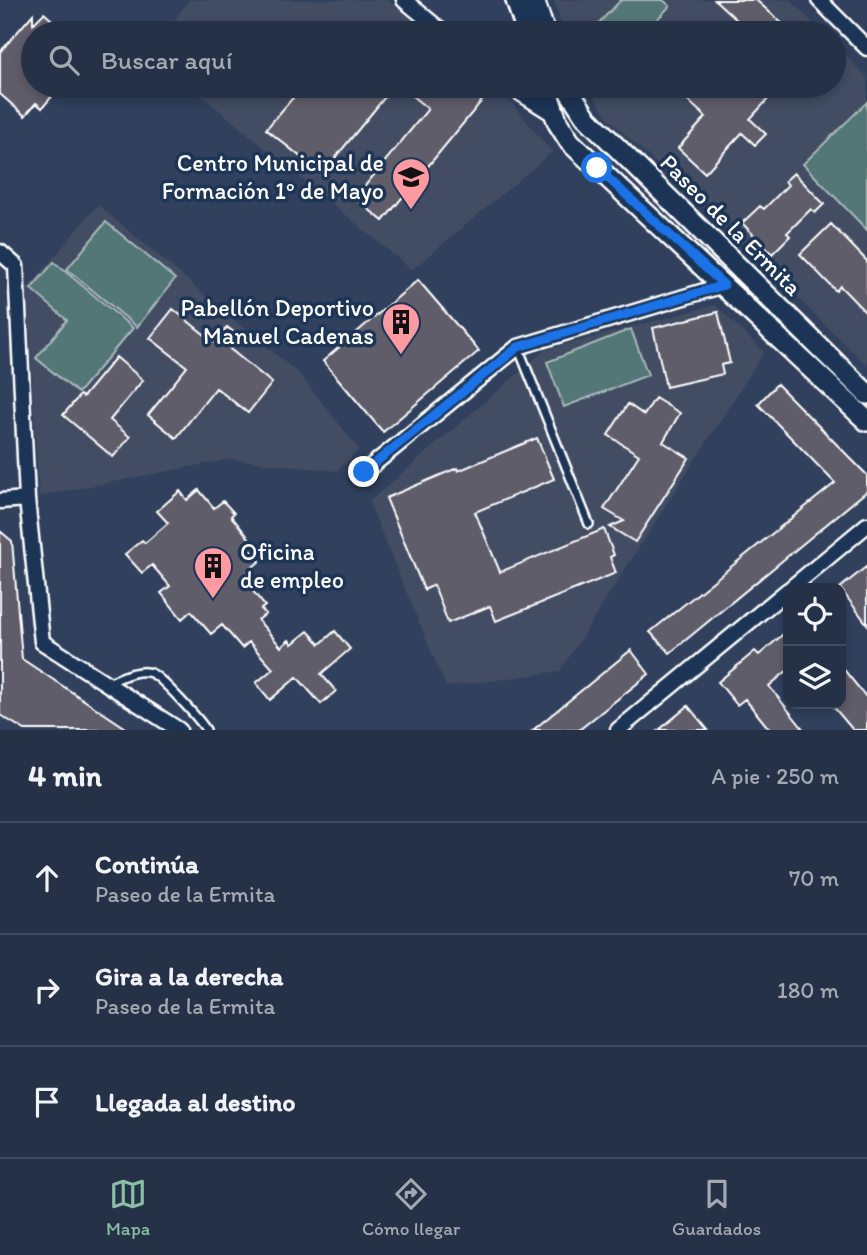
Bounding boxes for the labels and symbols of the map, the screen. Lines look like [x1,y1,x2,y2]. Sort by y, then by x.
place label: Centro Municipal de Formación 1º de Mayo [162,148,384,205]
street label: Paseo de la Ermita [654,148,809,302]
route start [581,152,612,183]
school or university icon: Centro Municipal de Formación 1º de Mayo [390,156,432,211]
place label: Pabellón Deportivo Manuel Cadenas [180,293,374,350]
building icon: Pabellón Deportivo Manuel Cadenas [380,301,422,356]
route end [348,456,379,487]
place label: Oficina de empleo [240,537,344,594]
building icon: Oficina de empleo [192,545,234,600]

